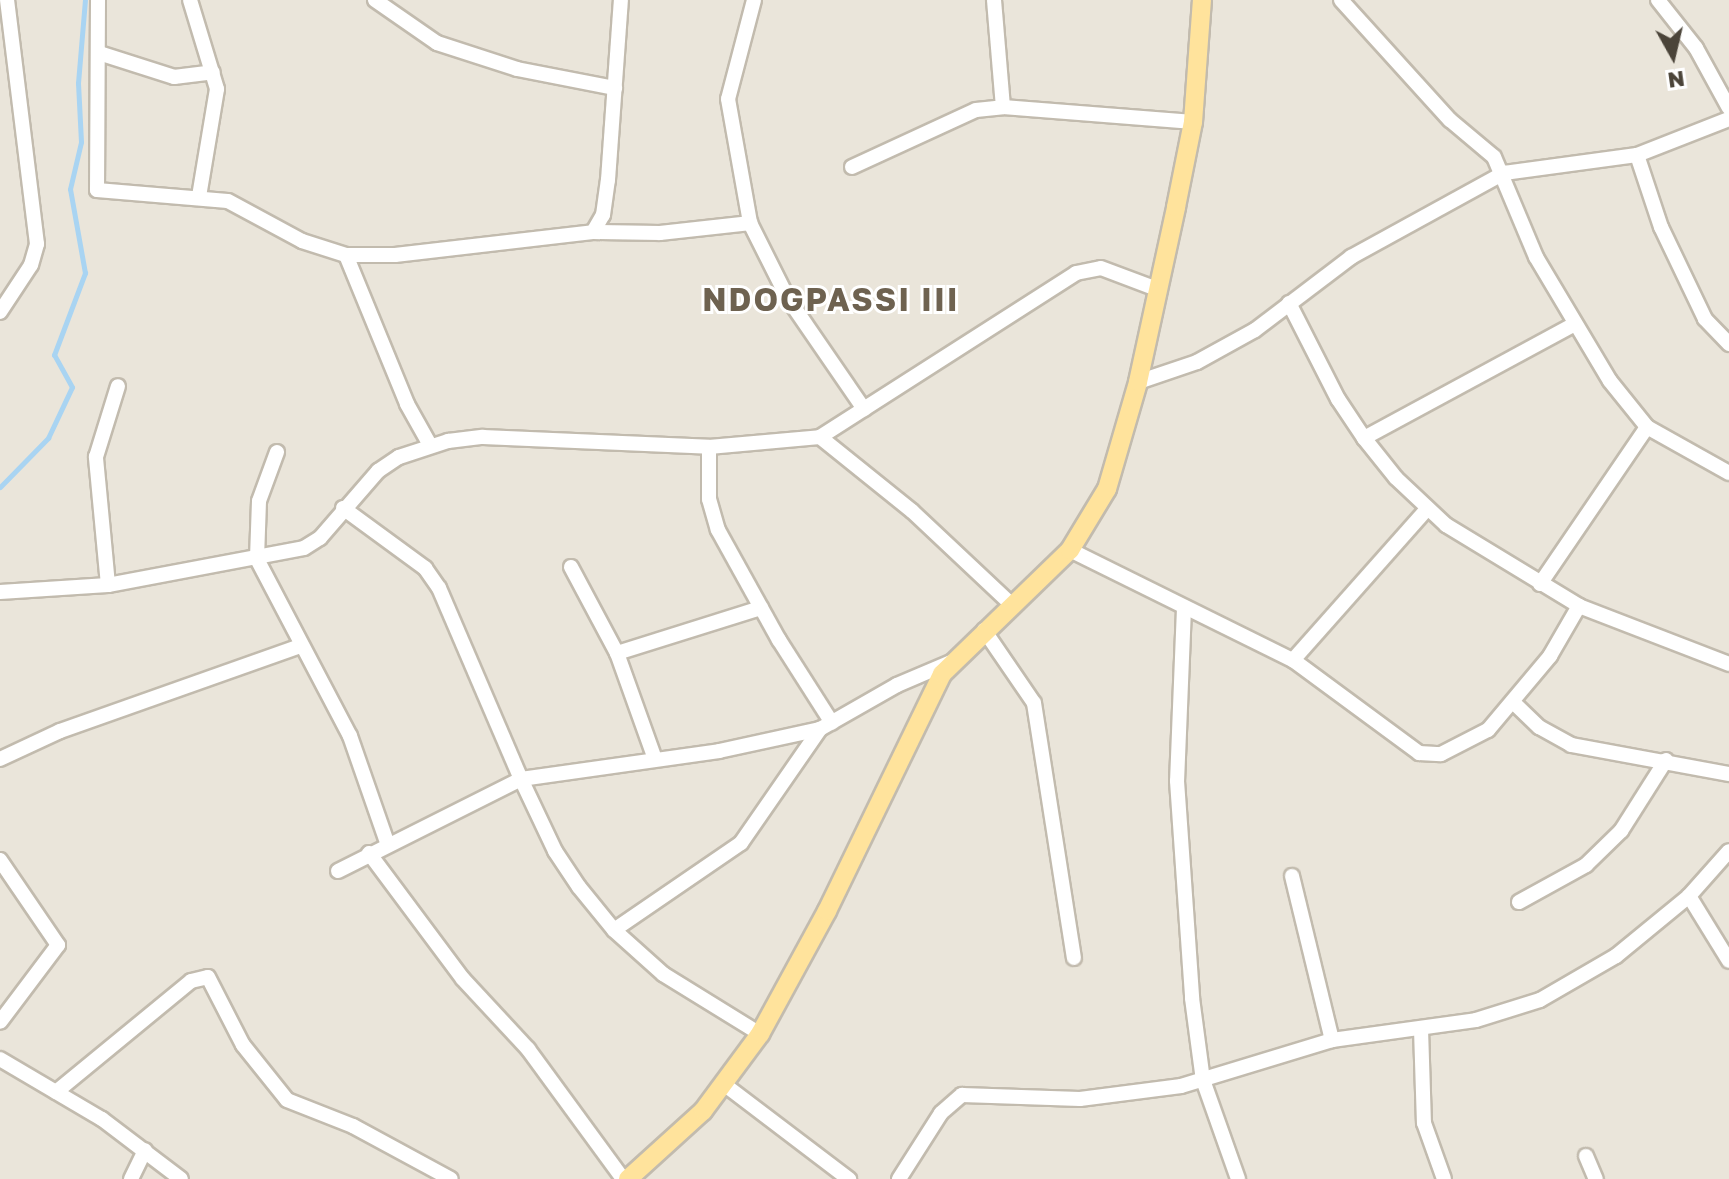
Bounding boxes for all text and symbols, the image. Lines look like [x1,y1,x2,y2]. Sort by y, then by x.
north arrow [1633,16,1713,96]
text: N [1666,66,1687,95]
district label: NDOGPASSI III [702,280,960,318]

